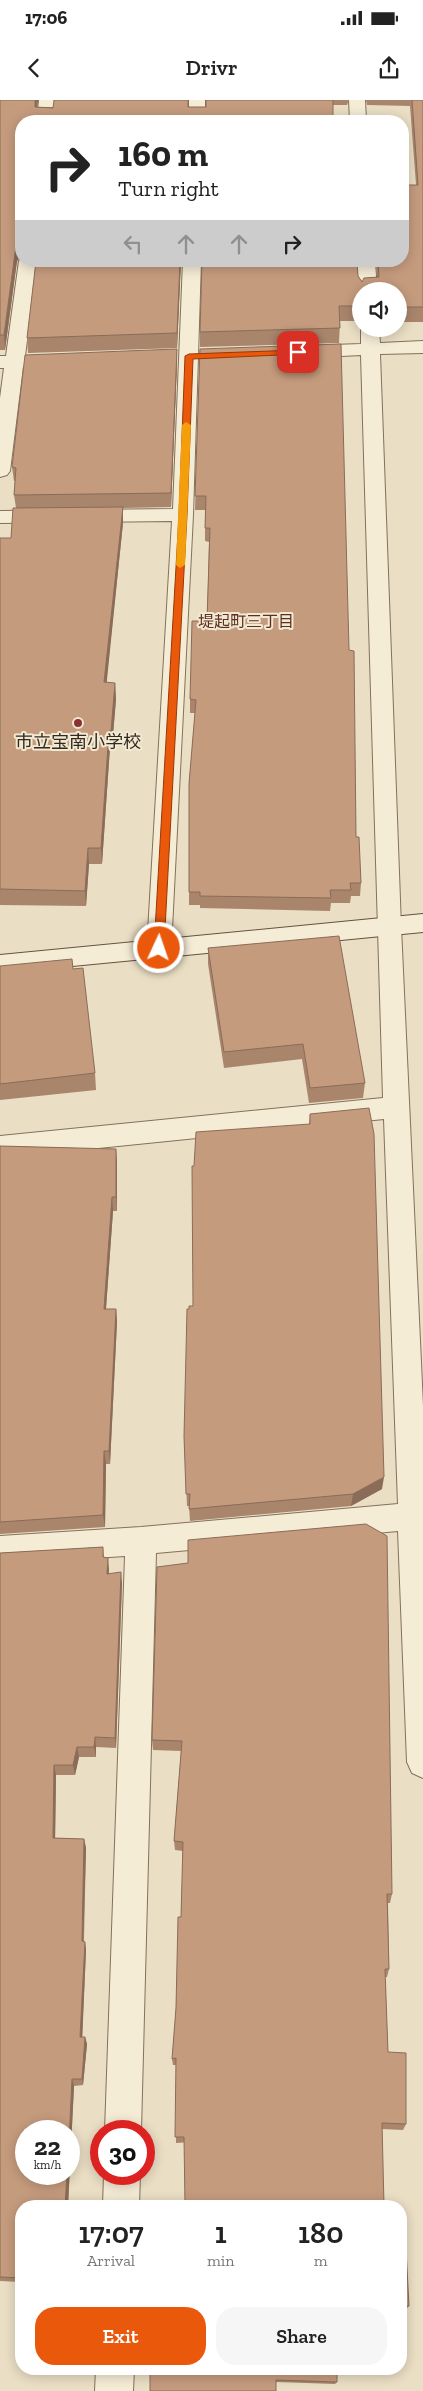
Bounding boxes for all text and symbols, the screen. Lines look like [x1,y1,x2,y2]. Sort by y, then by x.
text: 17:06 [25,6,68,29]
icon: back [20,54,48,82]
text: Drivr [185,54,238,81]
icon: share [375,54,403,82]
text: 160 m [118,133,208,175]
icon: right [35,135,100,200]
text: Turn right [118,175,219,202]
icon: left [119,230,147,258]
icon: ahead [172,230,200,258]
icon: ahead [225,230,253,258]
icon: right [278,230,306,258]
map controls [352,282,407,337]
button: sound [352,282,407,337]
pin [277,331,319,373]
icon: arrive [284,338,312,366]
district label: 堤起町三丁目 [198,612,294,631]
marker: 市立宝南小学校 [72,717,84,729]
place label: 市立宝南小学校 [15,731,141,753]
position arrow [132,921,184,973]
speed limit sign: 30 [90,2120,155,2185]
text: 22 [34,2131,61,2161]
text: km/h [34,2158,61,2172]
text: 17:07 [79,2215,144,2251]
text: 1 [215,2215,227,2251]
text: 180 [298,2215,343,2251]
text: Arrival [87,2251,135,2270]
text: min [207,2251,235,2270]
text: m [314,2251,328,2270]
button: Exit [35,2307,206,2365]
button: Share [216,2307,387,2365]

